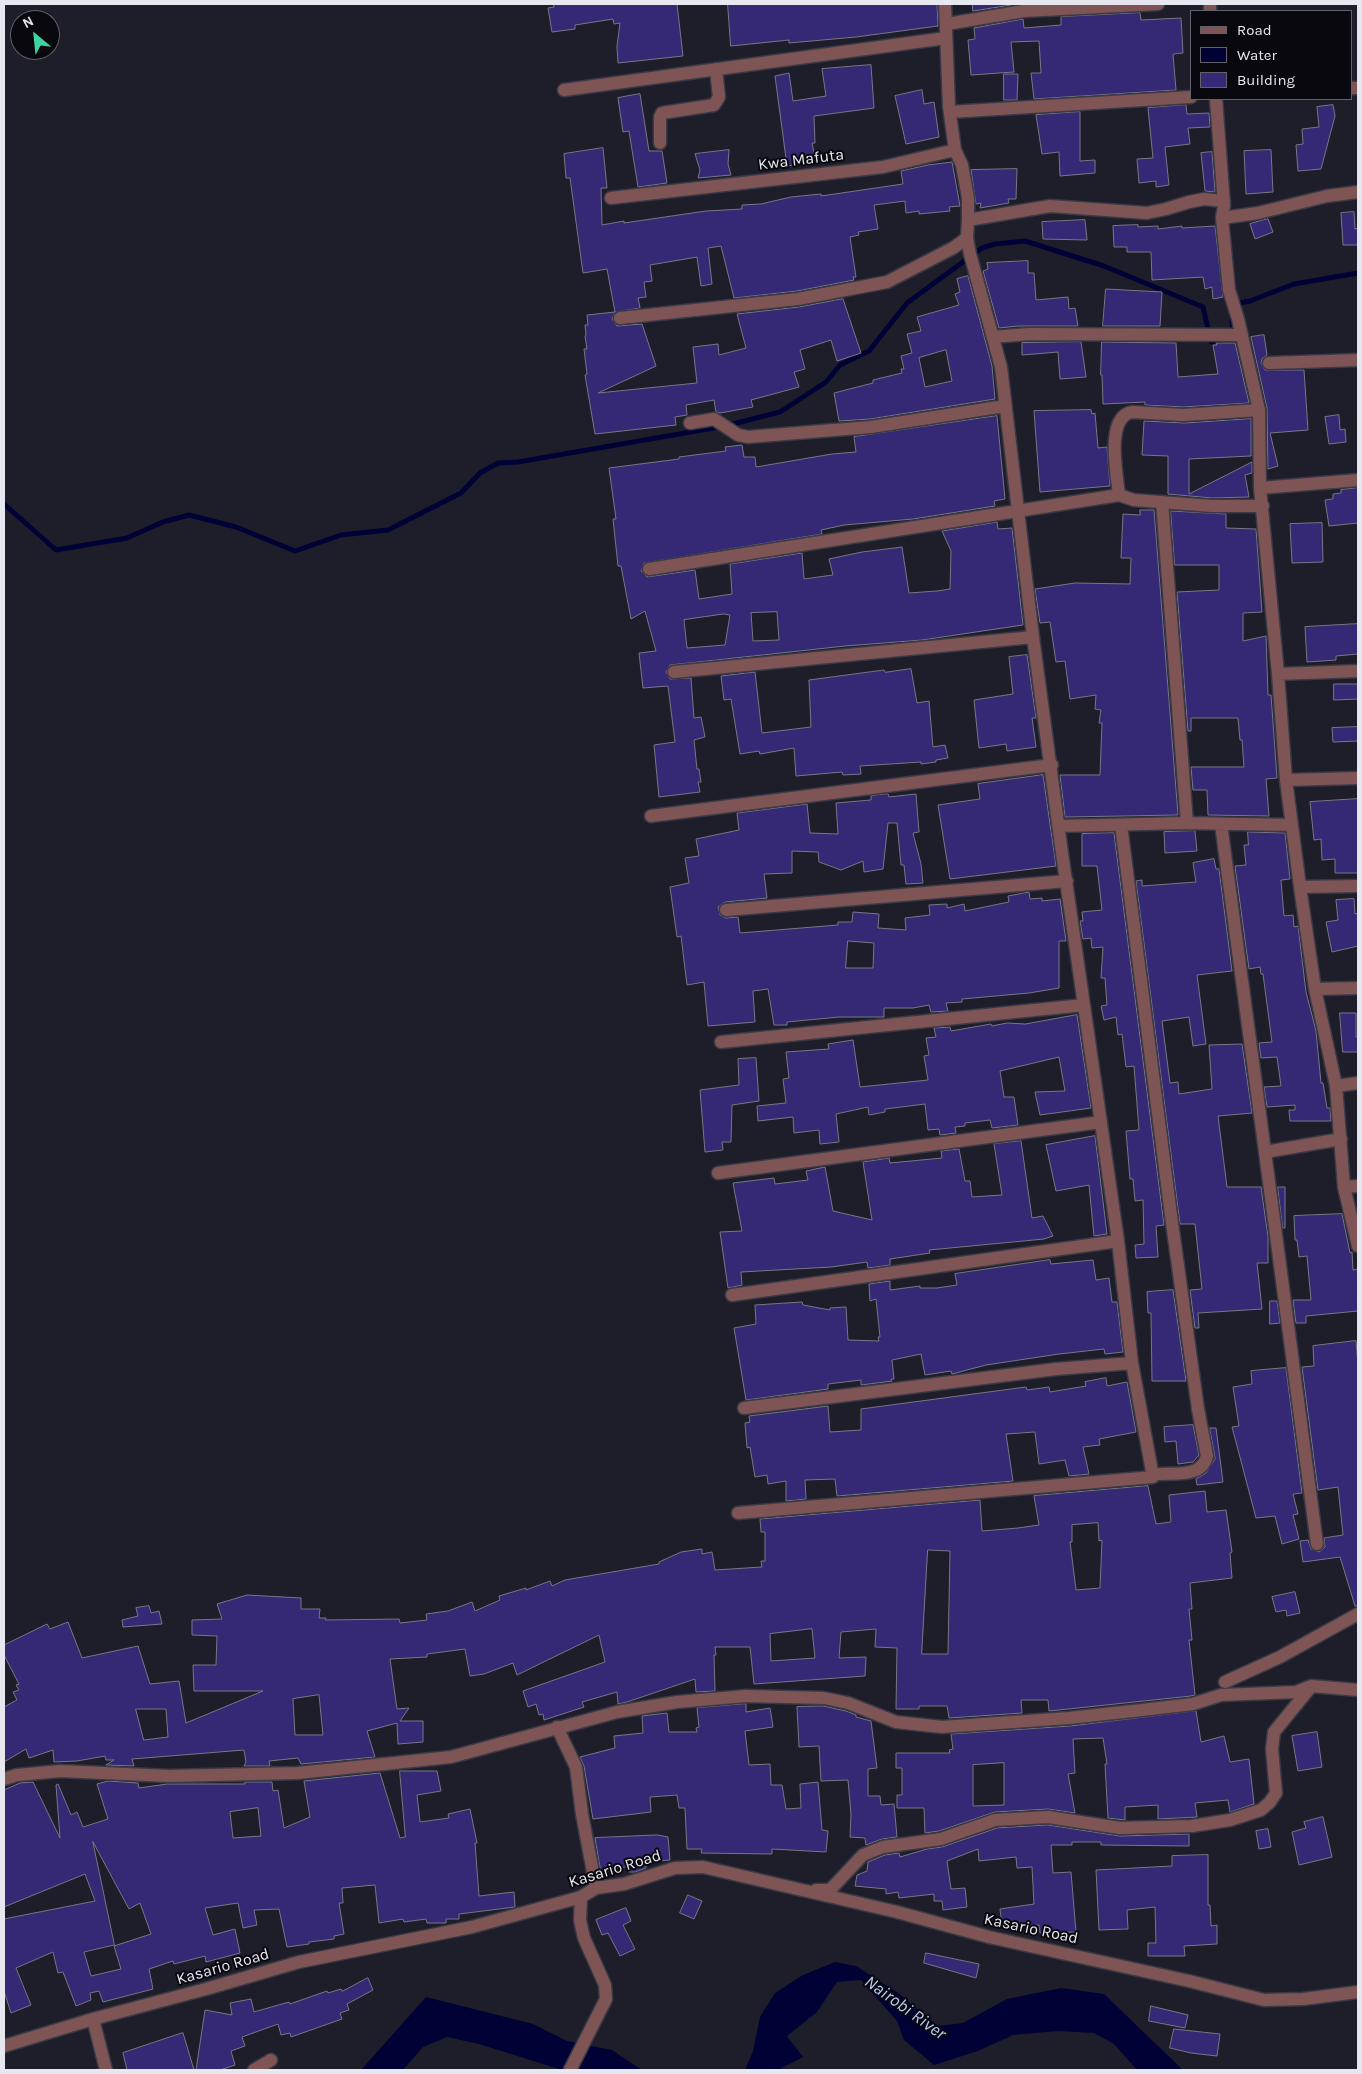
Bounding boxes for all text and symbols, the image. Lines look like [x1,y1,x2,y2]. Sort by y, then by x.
north arrow [10,10,60,60]
legend [1190,10,1352,100]
text: N [20,12,37,32]
text: Road [1237,21,1272,39]
text: Water [1237,46,1277,64]
text: Building [1237,71,1295,89]
street label: Kwa Mafuta [757,145,845,175]
street label: Kasario Road [566,1846,664,1892]
street label: Kasario Road [982,1910,1080,1948]
street label: Kasario Road [174,1945,272,1989]
water label: Nairobi River [860,1971,950,2045]

